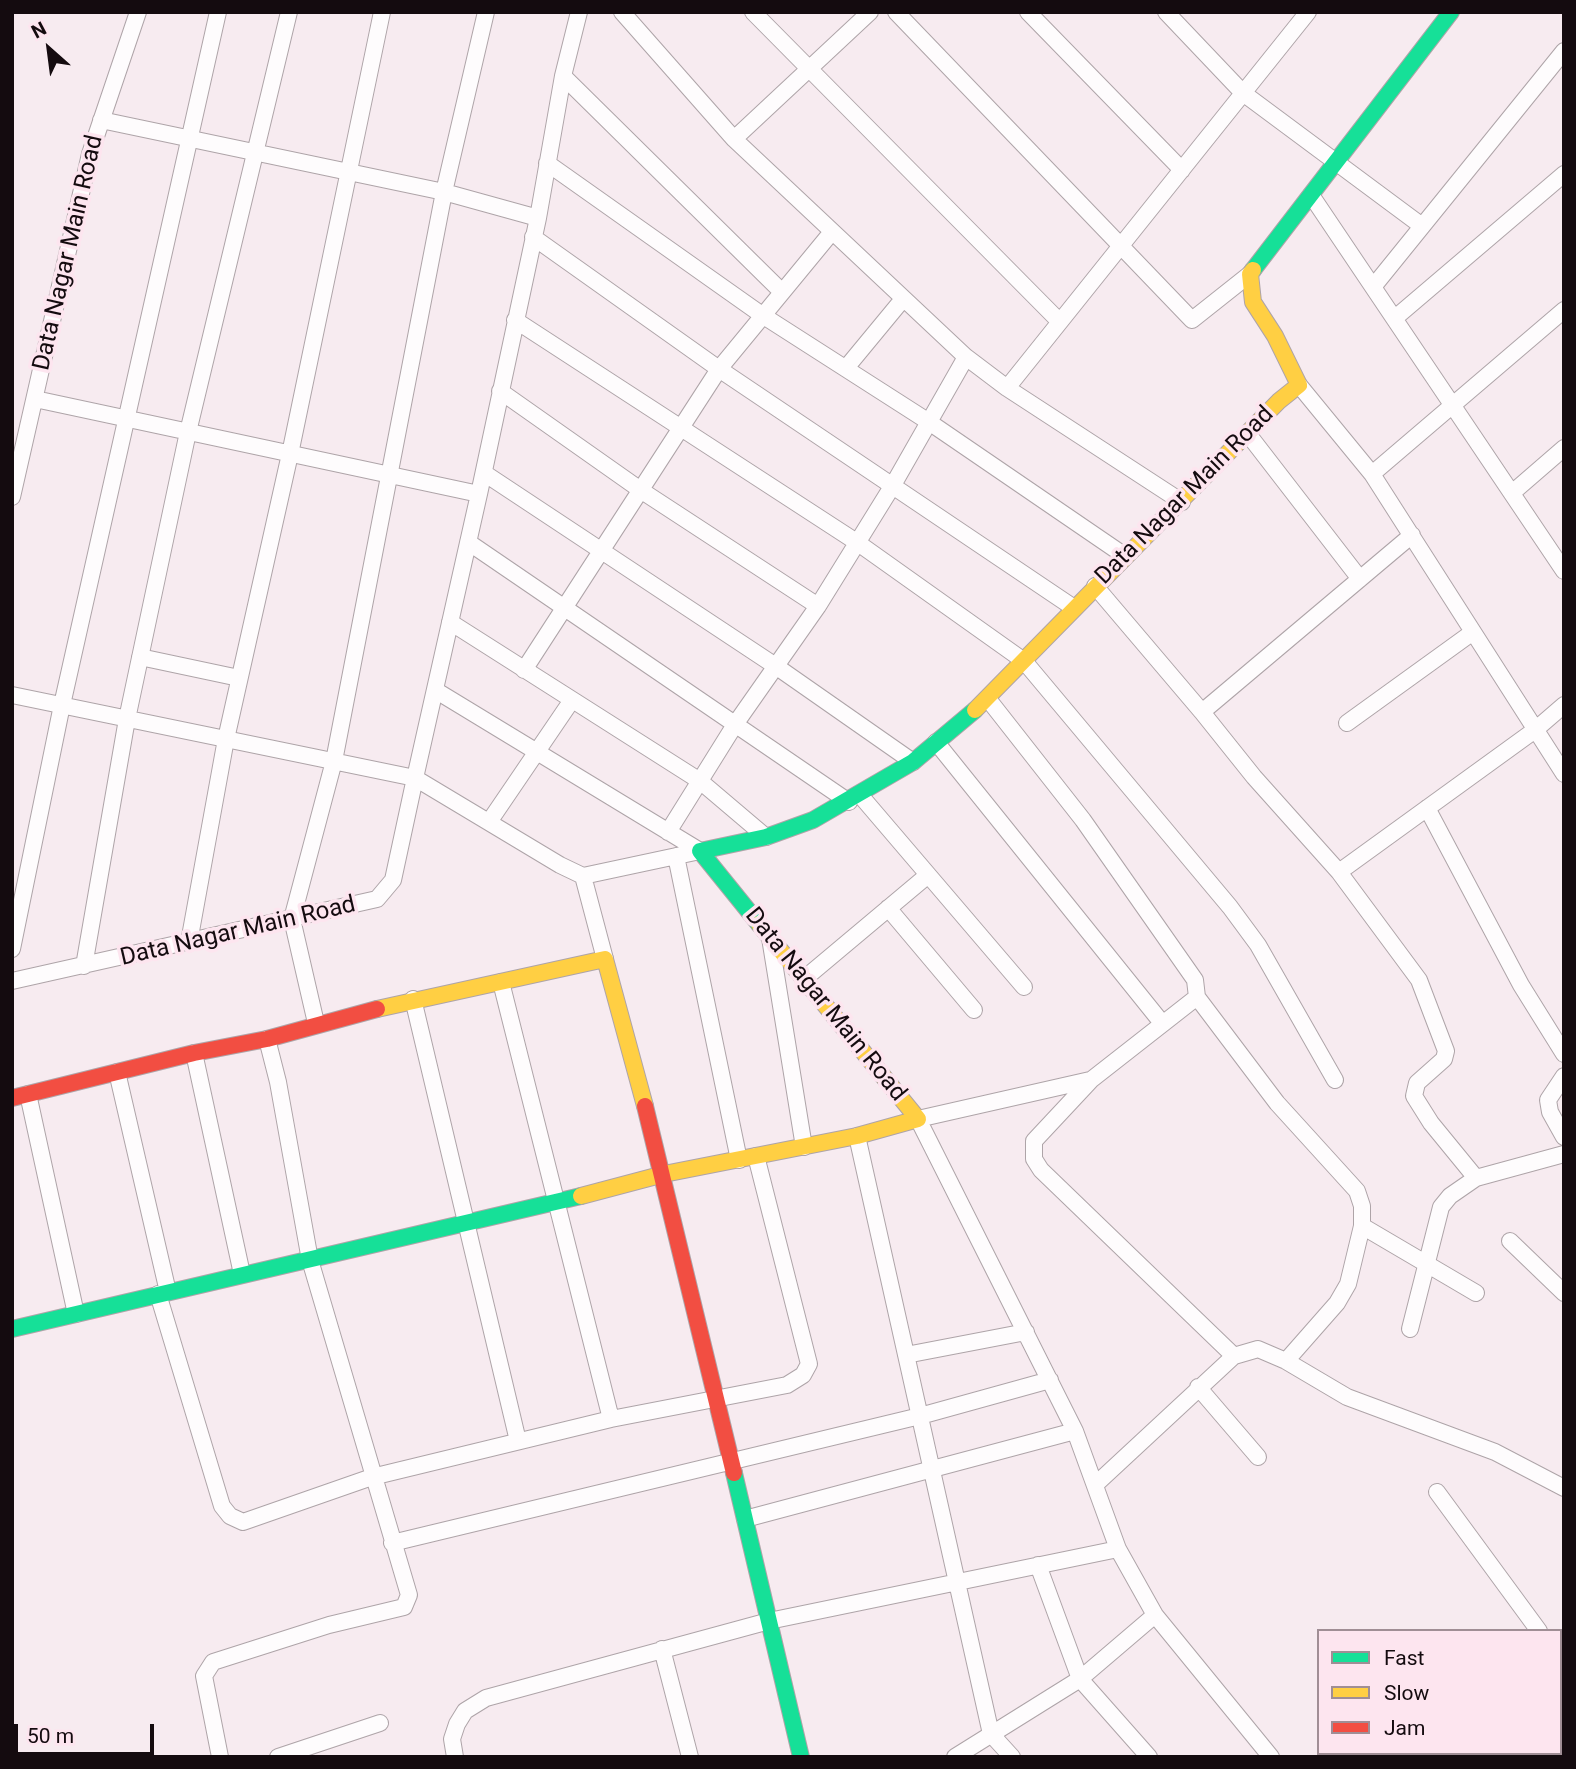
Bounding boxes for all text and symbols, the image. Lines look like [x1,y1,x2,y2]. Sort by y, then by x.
north arrow [14,14,84,84]
text: N [28,17,50,43]
street label: Data Nagar Main Road [28,133,110,373]
street label: Data Nagar Main Road [1090,401,1280,591]
street label: Data Nagar Main Road [118,891,358,973]
street label: Data Nagar Main Road [738,902,912,1108]
legend [1317,1629,1562,1755]
text: Fast [1384,1646,1424,1670]
text: Slow [1384,1681,1429,1705]
scale bar [18,1710,158,1754]
text: Jam [1384,1716,1425,1740]
text: 50 m [27,1724,74,1748]

